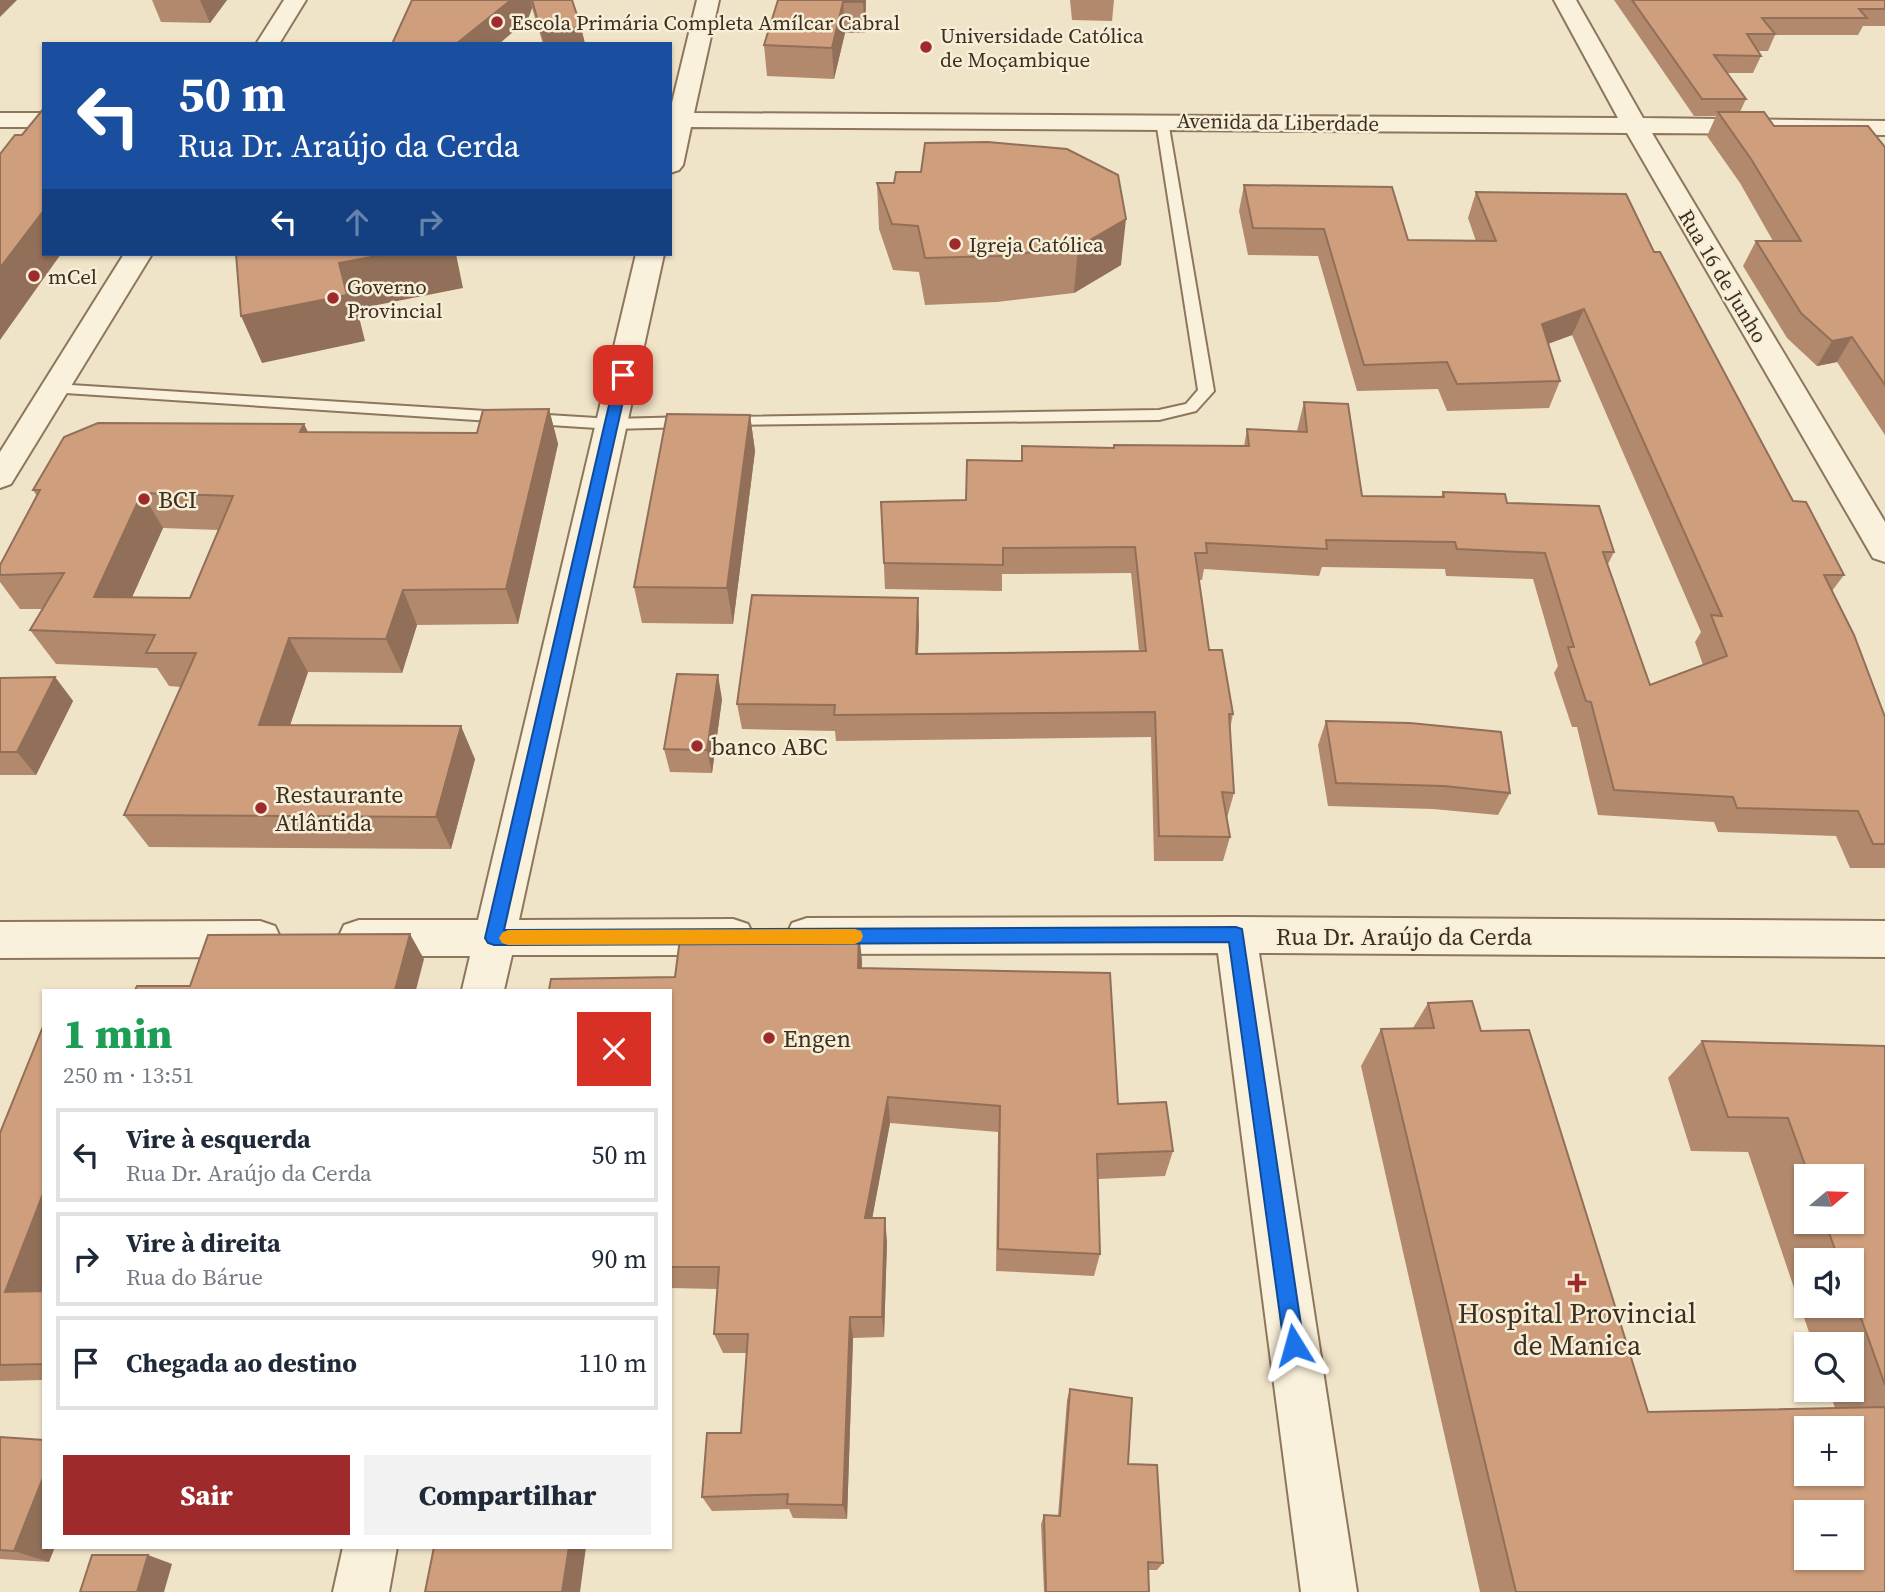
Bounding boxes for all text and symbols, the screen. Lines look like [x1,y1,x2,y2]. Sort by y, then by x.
place label: Escola Primária Completa Amílcar Cabral [511,8,900,37]
marker: Escola Primária Completa Amílcar Cabral [489,14,505,30]
place label: Universidade Católica de Moçambique [940,21,1144,74]
marker: Universidade Católica de Moçambique [918,39,934,55]
text: 50 m [178,60,286,127]
icon: left [63,70,154,161]
street label: Avenida da Liberdade [1177,106,1379,138]
text: Rua Dr. Araújo da Cerda [178,124,520,168]
icon: left [265,203,303,241]
icon: ahead [338,203,376,241]
icon: right [411,203,449,241]
street label: Rua 16 de Junho [1672,204,1774,348]
place label: Igreja Católica [969,230,1104,259]
marker: Igreja Católica [947,236,963,252]
place label: mCel [48,262,97,291]
marker: mCel [26,268,42,284]
place label: Governo Provincial [347,272,442,325]
marker: Governo Provincial [325,290,341,306]
pin [593,345,653,405]
icon: arrive [604,356,642,394]
place label: BCI [158,483,197,516]
marker: BCI [136,491,152,507]
place label: banco ABC [711,730,828,763]
marker: banco ABC [689,738,705,754]
place label: Restaurante Atlântida [275,778,404,839]
marker: Restaurante Atlântida [253,800,269,816]
street label: Rua Dr. Araújo da Cerda [1276,920,1533,953]
text: 1 min [63,1004,173,1062]
button: close [577,1012,651,1086]
place label: Engen [783,1022,851,1055]
marker: Engen [761,1030,777,1046]
text: 250 m · 13:51 [63,1059,194,1091]
text: Vire à esquerda [126,1121,311,1157]
icon: left [67,1136,105,1174]
text: 50 m [592,1137,647,1173]
text: Rua Dr. Araújo da Cerda [126,1157,372,1189]
north arrow [1794,1164,1864,1234]
map controls [1794,1164,1864,1570]
text: Vire à direita [126,1225,281,1261]
icon: right [67,1240,105,1278]
text: 90 m [592,1241,647,1277]
button: sound [1794,1248,1864,1318]
text: Rua do Bárue [126,1261,263,1293]
marker: Hospital Provincial de Manica [1567,1273,1587,1293]
place label: Hospital Provincial de Manica [1458,1294,1696,1364]
position arrow [1257,1308,1331,1382]
button: search [1794,1332,1864,1402]
icon: arrive [67,1344,105,1382]
text: Chegada ao destino [126,1345,357,1381]
text: 110 m [579,1345,647,1381]
button: + [1794,1416,1864,1486]
button: Sair [63,1455,350,1535]
button: Compartilhar [364,1455,651,1535]
button: − [1794,1500,1864,1570]

